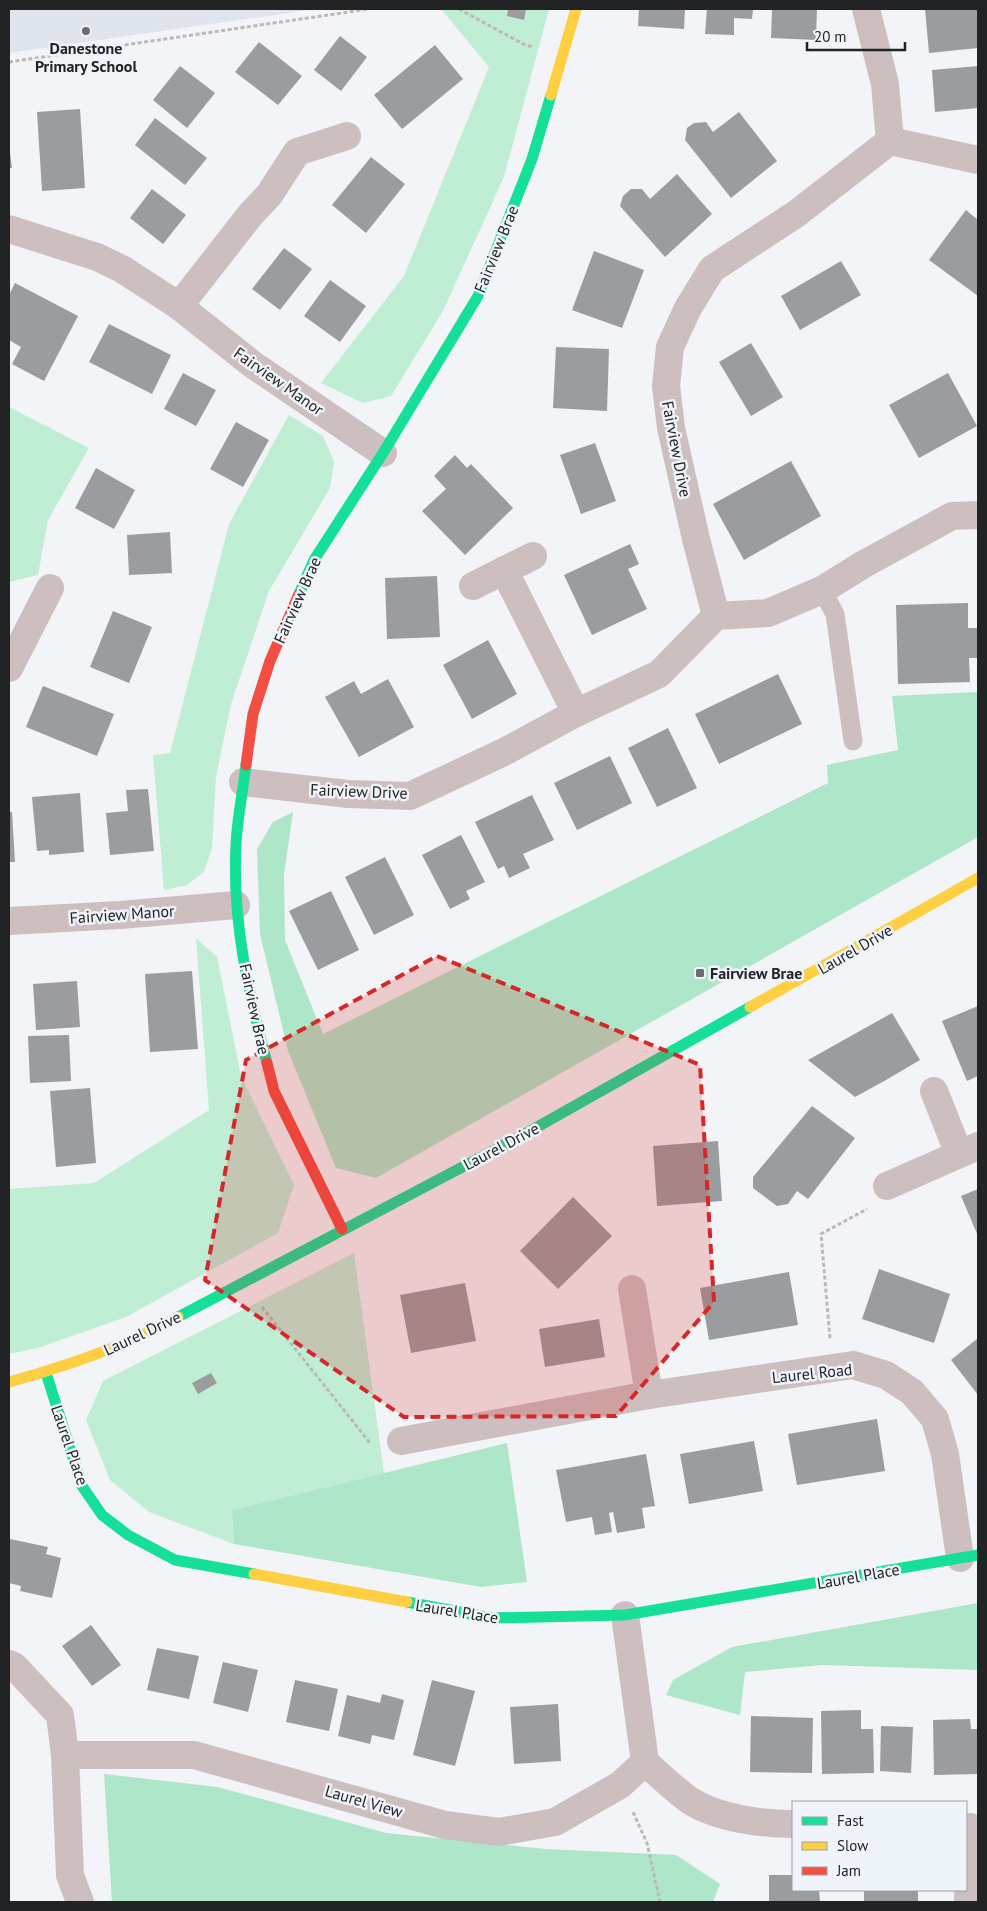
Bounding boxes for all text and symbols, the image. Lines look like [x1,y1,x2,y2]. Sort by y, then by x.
scale bar [807,20,904,52]
marker: Danestone Primary School [80,25,92,37]
text: 20 m [814,27,847,46]
place label: Danestone Primary School [35,38,137,76]
street label: Fairview Brae [469,202,523,296]
street label: Fairview Manor [230,343,328,420]
street label: Fairview Drive [658,399,696,499]
street label: Fairview Brae [269,554,325,646]
street label: Fairview Drive [310,779,408,803]
street label: Fairview Manor [69,900,176,928]
street label: Laurel Drive [814,920,896,978]
street label: Fairview Brae [236,962,274,1056]
place label: Fairview Brae [710,963,802,983]
marker: Fairview Brae [694,967,706,979]
street label: Laurel Drive [460,1118,542,1174]
street label: Laurel Drive [100,1306,184,1360]
street label: Laurel Road [771,1359,853,1387]
street label: Laurel Place [47,1402,93,1488]
street label: Laurel Place [815,1559,901,1593]
street label: Laurel Place [414,1595,500,1627]
street label: Laurel View [323,1780,405,1822]
legend [792,1801,967,1891]
text: Fast [837,1811,864,1830]
text: Slow [837,1836,868,1855]
text: Jam [836,1861,861,1880]

